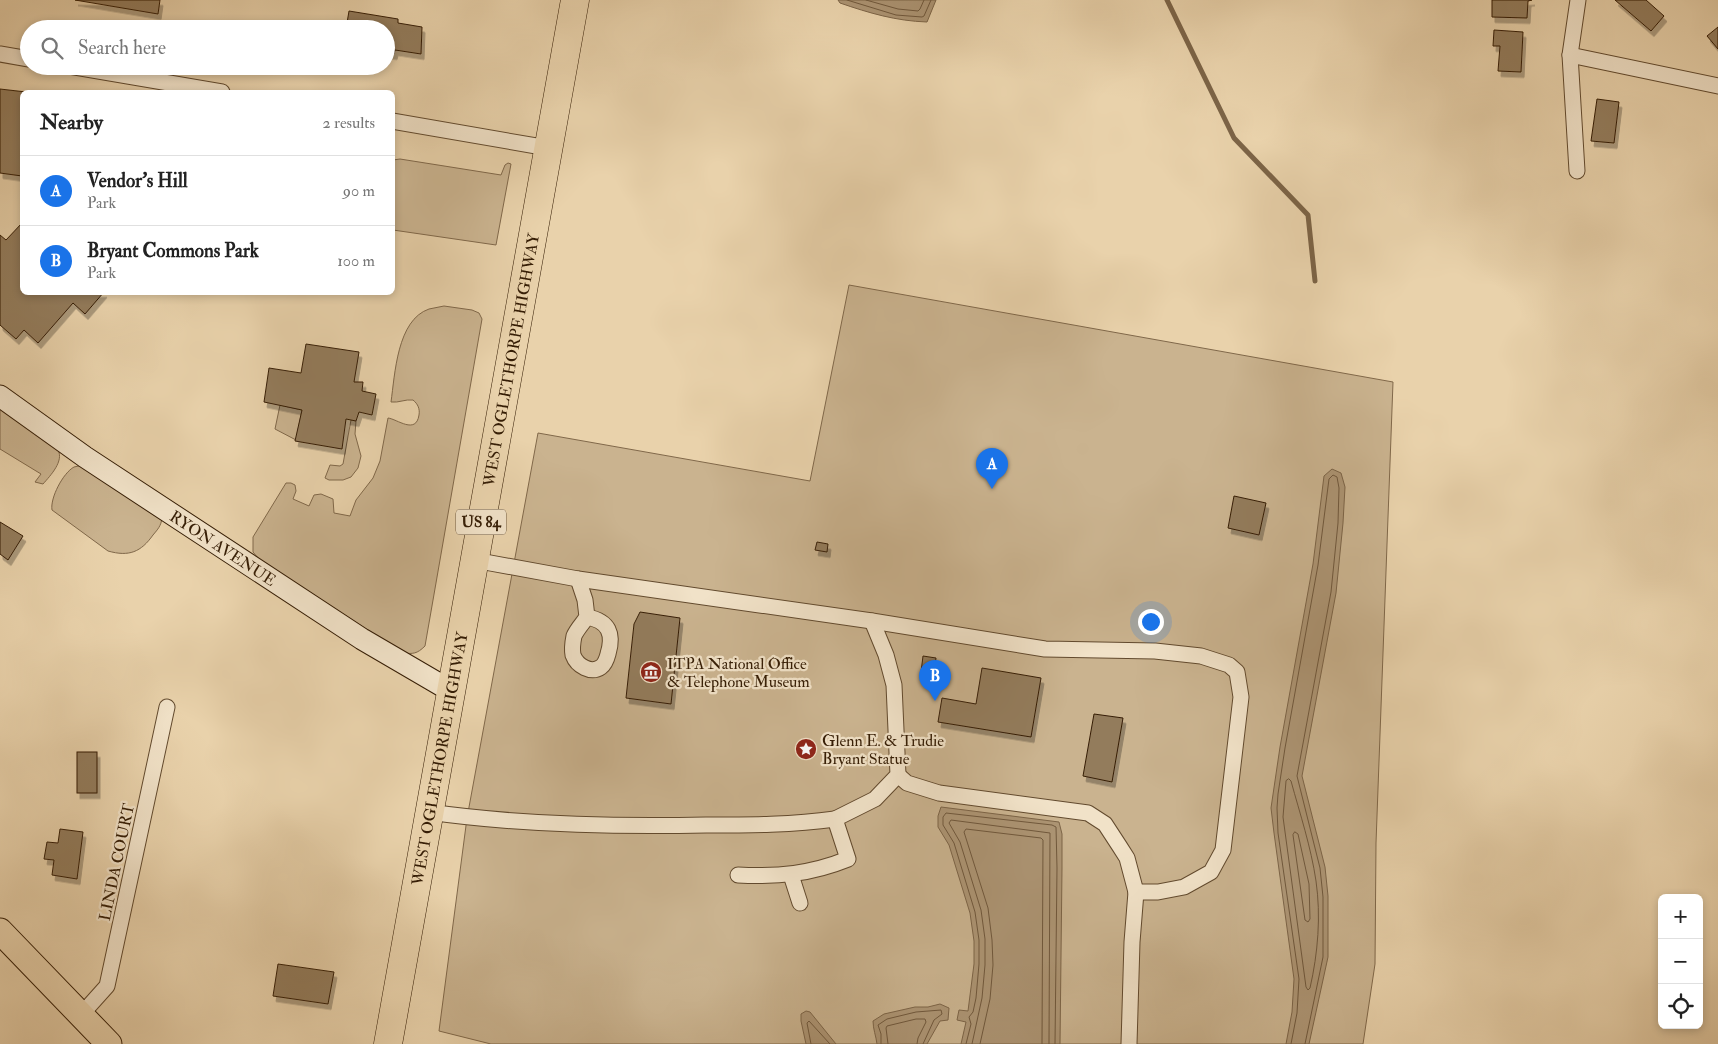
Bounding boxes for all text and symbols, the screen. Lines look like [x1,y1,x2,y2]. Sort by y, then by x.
search box [20,20,395,75]
icon: search [38,34,66,62]
text: Search here [78,36,166,60]
text: Nearby [40,109,103,136]
text: 2 results [322,113,375,133]
text: Vendor's Hill [87,169,188,193]
text: A [51,181,61,201]
text: 90 m [343,181,375,201]
text: Park [87,193,116,213]
street label: WEST OGLETHORPE HIGHWAY [479,231,544,489]
text: Bryant Commons Park [87,239,259,263]
text: B [51,251,61,271]
text: 100 m [337,251,375,271]
text: Park [87,263,116,283]
pin: A [976,448,1008,489]
street label: RYON AVENUE [166,506,280,591]
road number: US 84 [456,510,506,534]
your location [1138,609,1164,635]
street label: WEST OGLETHORPE HIGHWAY [407,629,473,888]
place label: ITPA National Office & Telephone Museum [667,654,810,693]
museum icon: ITPA National Office & Telephone Museum [639,660,663,684]
pin: B [919,660,951,701]
place label: Glenn E. & Trudie Bryant Statue [822,731,944,769]
place icon: Glenn E. & Trudie Bryant Statue [794,737,818,761]
street label: LINDA COURT [95,801,139,923]
map controls [1658,894,1703,1029]
button: + [1658,894,1703,939]
button: − [1658,939,1703,984]
button: locate [1658,984,1703,1029]

